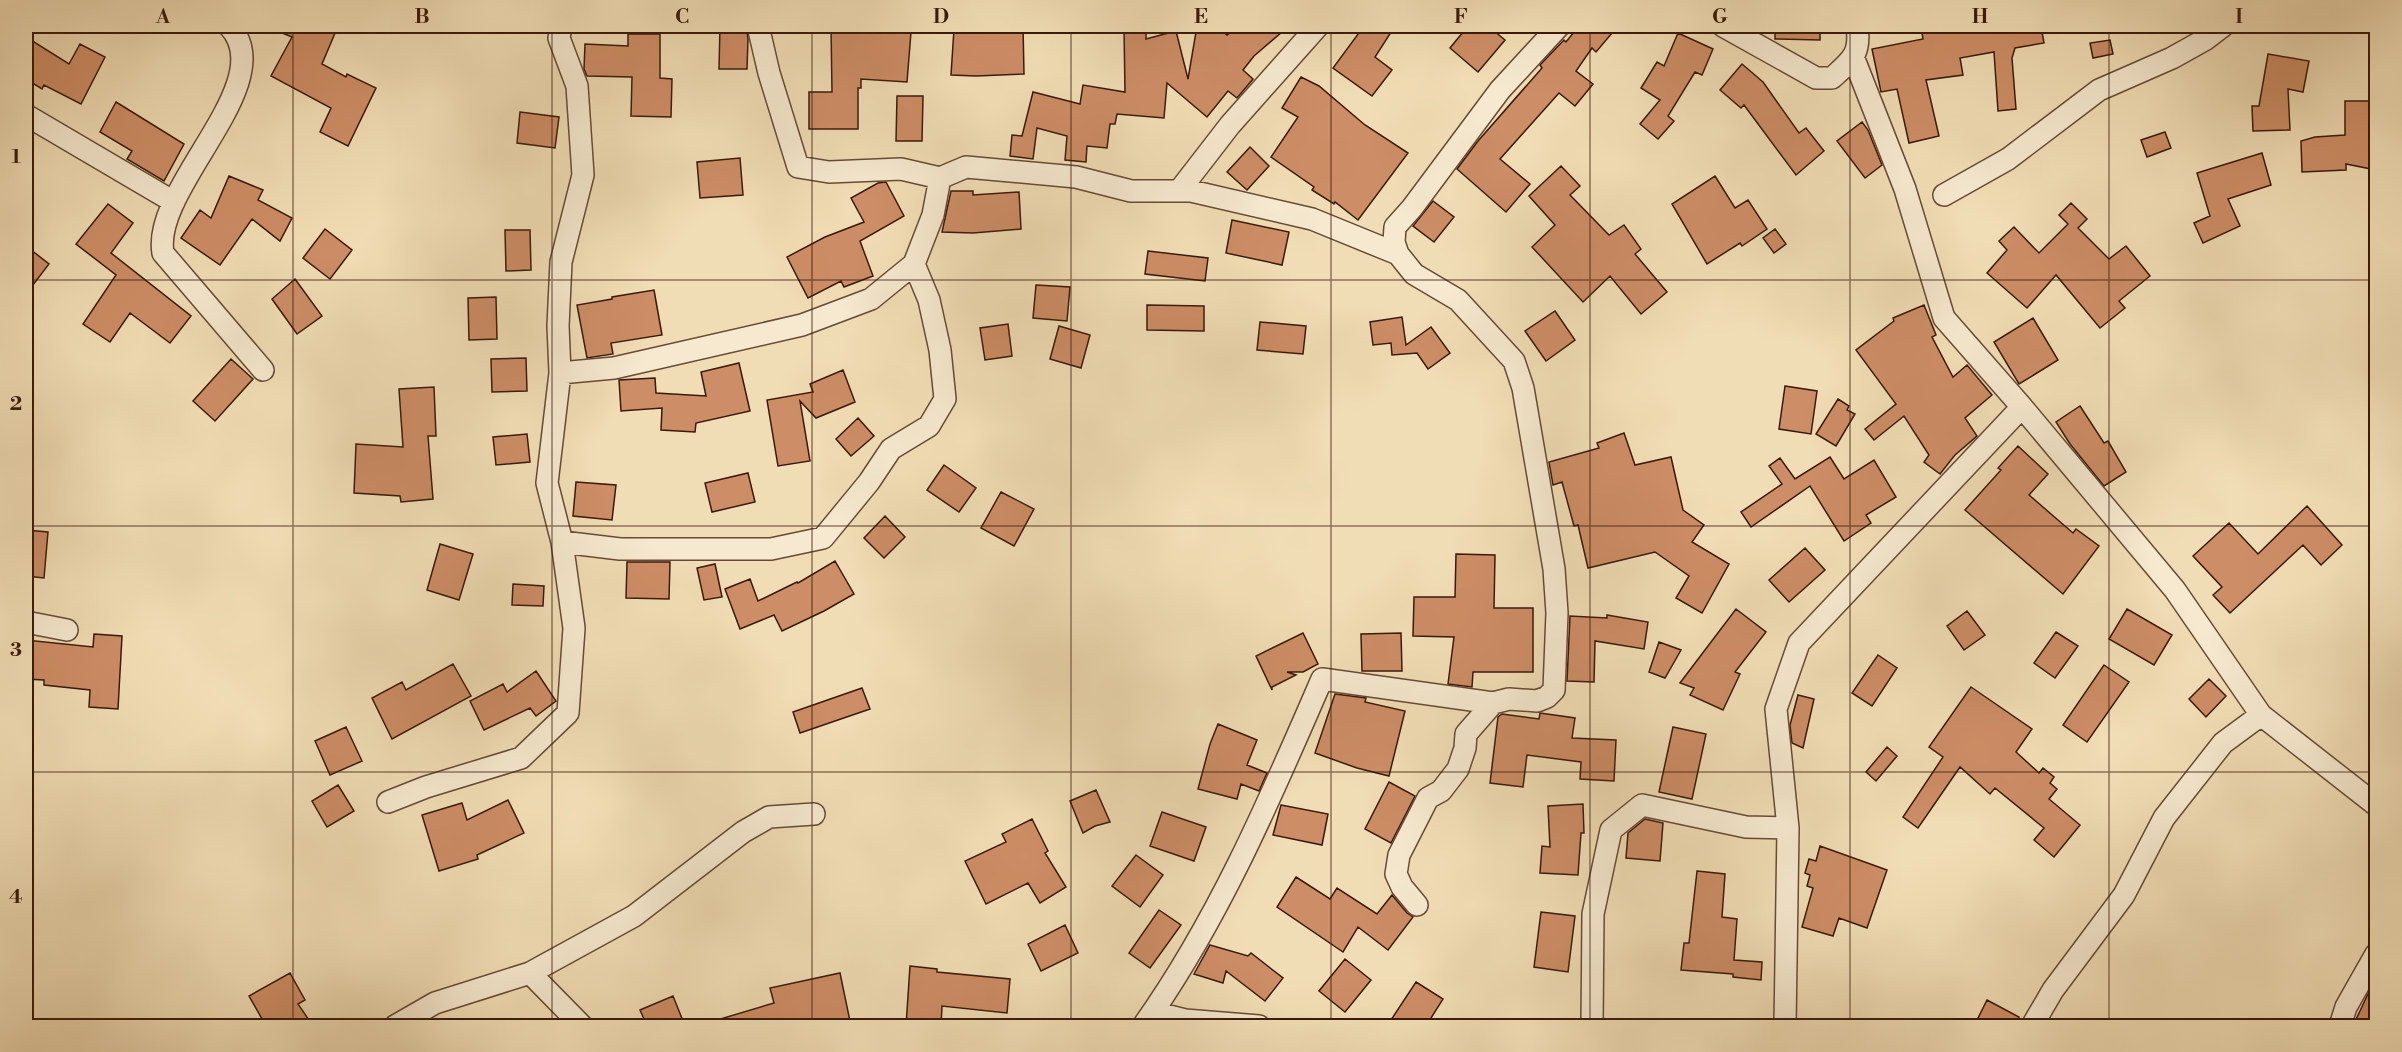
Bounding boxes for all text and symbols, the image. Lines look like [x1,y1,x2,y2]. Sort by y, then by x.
text: A [155,5,171,30]
text: B [414,5,430,30]
text: C [675,5,689,30]
text: D [933,5,949,30]
text: E [1194,5,1208,30]
text: F [1454,5,1468,30]
text: G [1712,5,1728,30]
text: H [1972,5,1989,30]
text: I [2235,5,2243,30]
text: 1 [11,145,21,170]
text: 2 [10,392,22,417]
text: 3 [10,638,22,663]
text: 4 [9,885,23,910]

